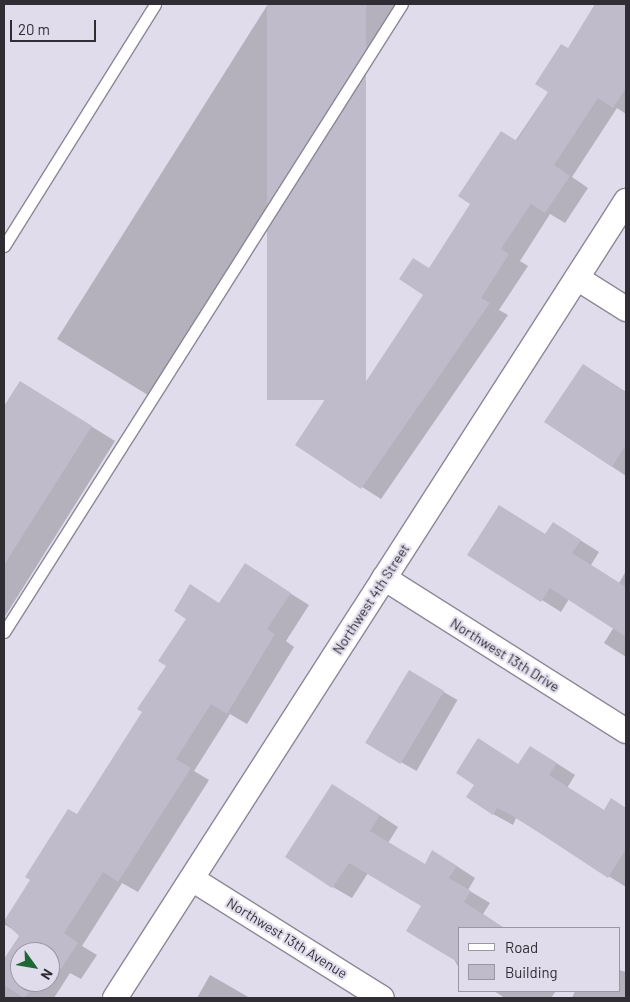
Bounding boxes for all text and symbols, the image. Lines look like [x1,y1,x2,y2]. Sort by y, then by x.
scale bar [12,10,99,42]
text: 20 m [18,20,50,38]
street label: Northwest 4th Street [329,541,413,657]
street label: Northwest 13th Drive [447,615,563,695]
street label: Northwest 13th Avenue [224,894,350,982]
legend [458,927,620,992]
text: Road [505,938,538,956]
north arrow [10,942,60,992]
text: Building [505,963,558,981]
text: N [38,966,57,983]

